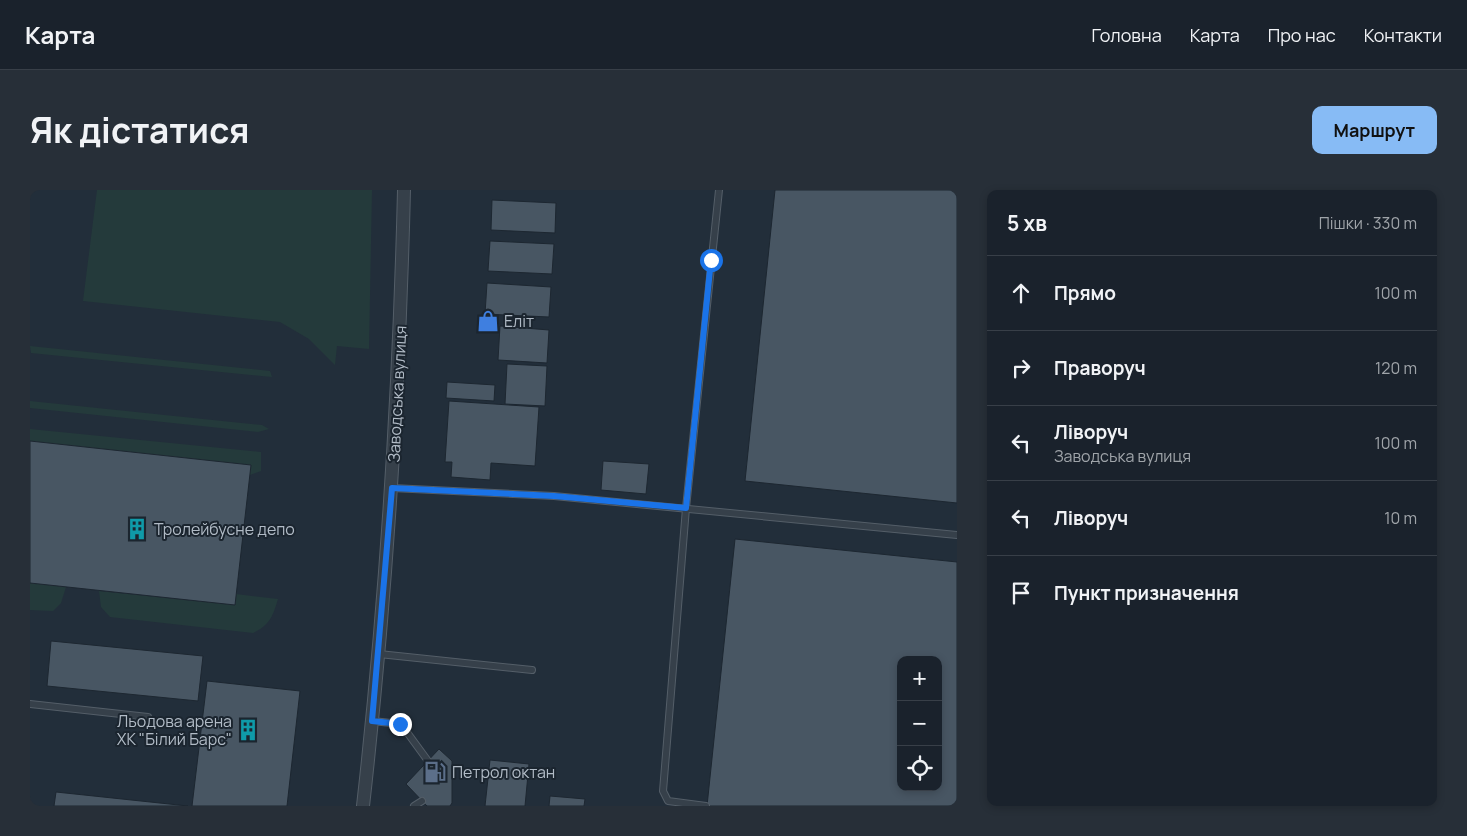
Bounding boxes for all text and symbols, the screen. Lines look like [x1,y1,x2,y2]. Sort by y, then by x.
text: Карта [25,18,95,51]
text: Головна [1092,23,1162,47]
text: Карта [1190,23,1240,47]
text: Про нас [1268,23,1336,47]
text: Контакти [1364,23,1442,47]
text: Як дістатися [30,106,249,154]
button: Маршрут [1312,106,1437,154]
text: 5 хв [1007,209,1047,237]
text: Пішки · 330 m [1319,212,1417,234]
route start [700,249,723,272]
icon: ahead [1007,279,1035,307]
text: Прямо [1054,280,1116,306]
text: 100 m [1374,282,1417,304]
shop icon: Еліт [475,308,501,334]
place label: Еліт [504,310,534,332]
street label: Заводська вулиця [382,325,412,463]
icon: right [1007,354,1035,382]
text: Праворуч [1054,355,1146,381]
text: 120 m [1375,357,1417,379]
text: Ліворуч [1054,419,1128,445]
icon: left [1007,429,1035,457]
text: 100 m [1374,432,1417,454]
text: Заводська вулиця [1054,445,1191,467]
icon: left [1007,504,1035,532]
text: Ліворуч [1054,505,1128,531]
text: 10 m [1384,507,1417,529]
building icon: Тролейбусне депо [124,516,150,542]
place label: Тролейбусне депо [154,518,295,540]
icon: arrive [1007,579,1035,607]
text: Пункт призначення [1054,580,1239,606]
map controls [897,656,942,791]
button: + [897,656,942,701]
button: − [897,701,942,746]
place label: Льодова арена ХК "Білий Барс" [117,710,232,750]
route end [389,713,412,736]
building icon: Льодова арена ХК "Білий Барс" [235,717,261,743]
button: locate [897,746,942,791]
fuel station icon: Петрол октан [422,759,448,785]
place label: Петрол октан [452,761,555,783]

